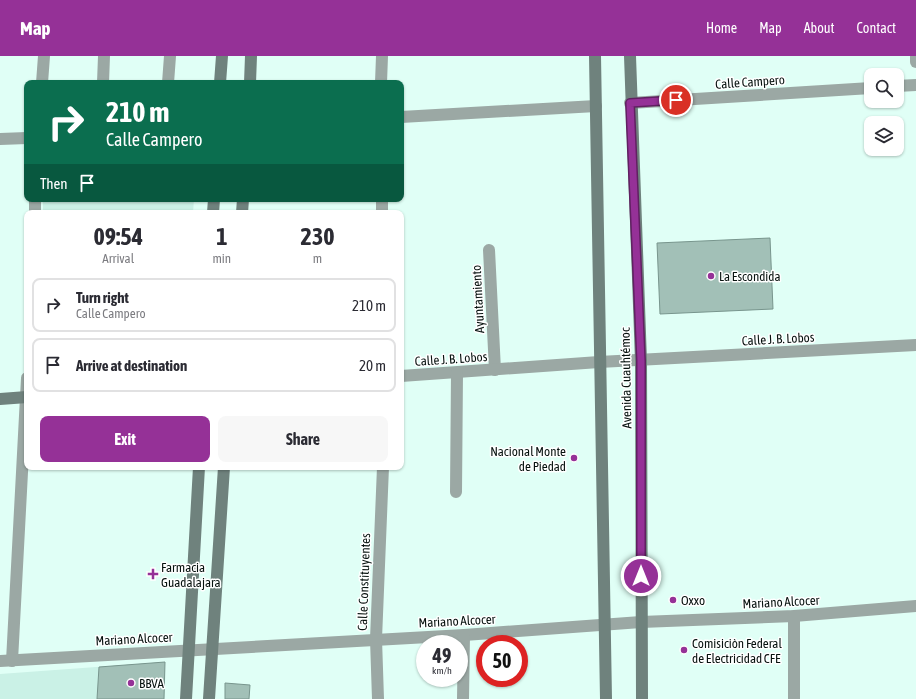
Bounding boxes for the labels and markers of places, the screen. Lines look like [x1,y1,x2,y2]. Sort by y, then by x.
pin [659,83,693,117]
place label: La Escondida [719,269,781,284]
marker: La Escondida [706,271,716,281]
place label: Nacional Monte de Piedad [490,444,566,474]
marker: Nacional Monte de Piedad [569,453,579,463]
place label: Farmacia Guadalajara [161,560,221,590]
marker: Farmacia Guadalajara [148,569,158,579]
place label: Oxxo [681,593,705,608]
marker: Oxxo [668,595,678,605]
place label: Comisiciòn Federal de Electricidad CFE [692,636,782,666]
marker: Comisiciòn Federal de Electricidad CFE [679,645,689,655]
place label: BBVA [139,676,164,691]
marker: BBVA [126,678,136,688]

